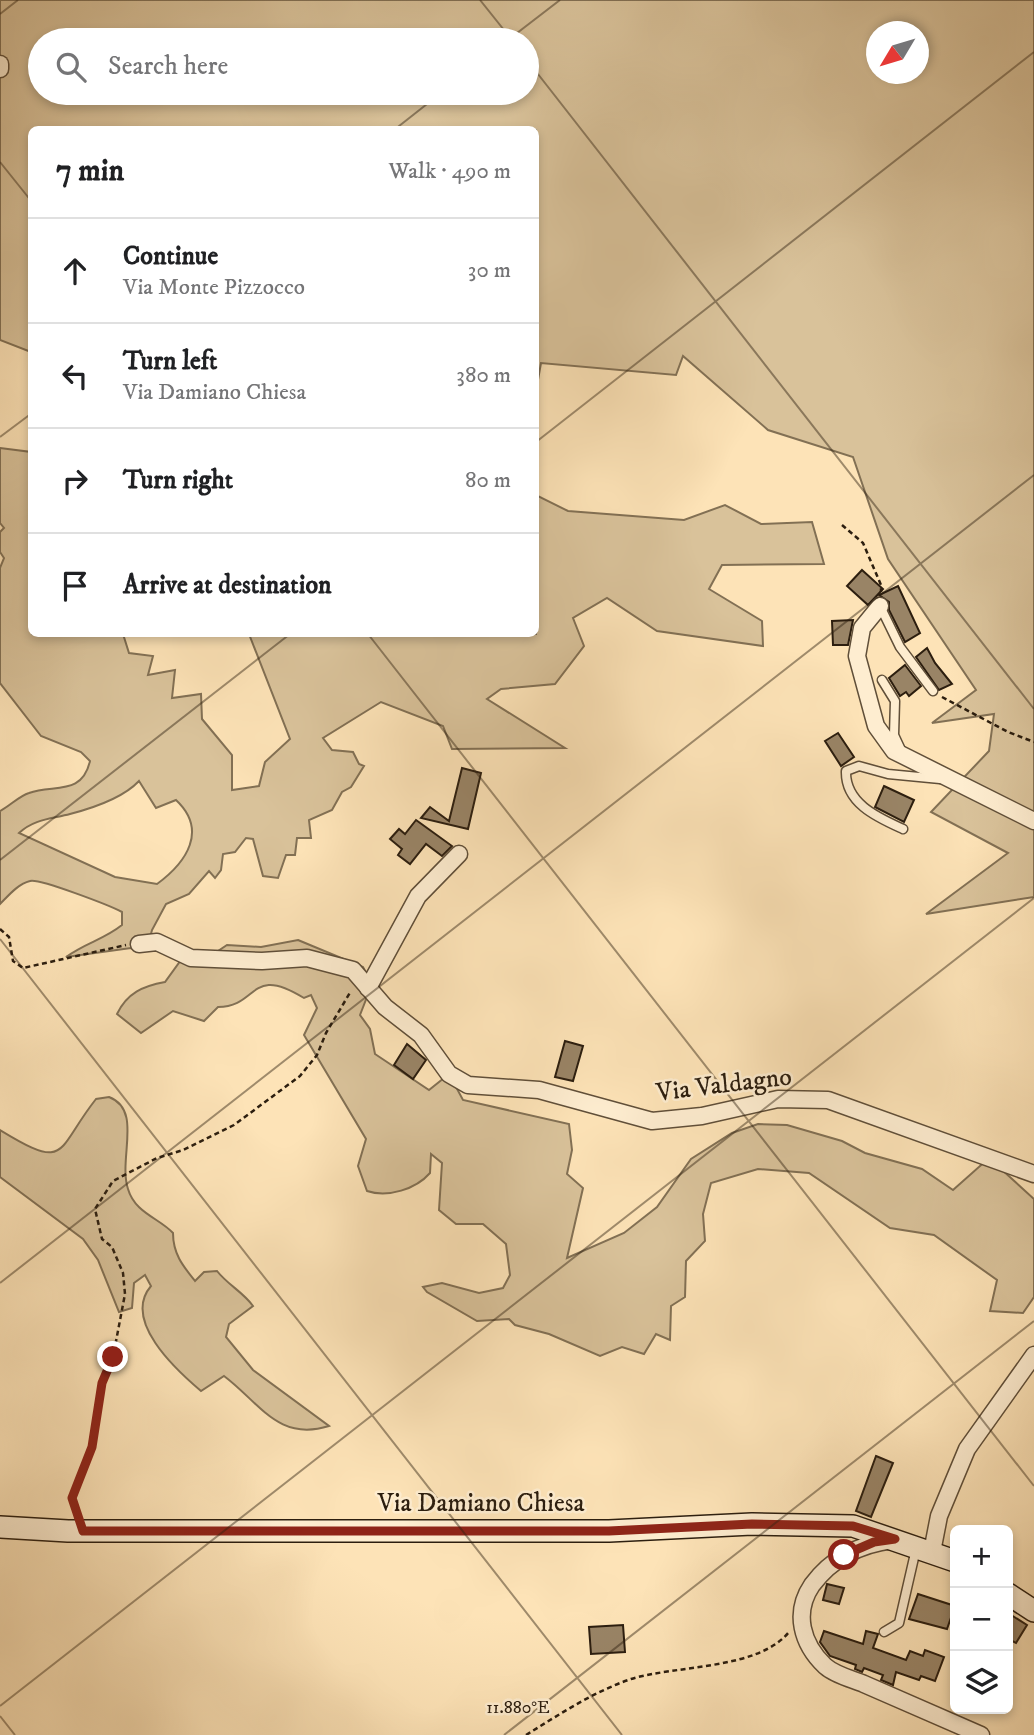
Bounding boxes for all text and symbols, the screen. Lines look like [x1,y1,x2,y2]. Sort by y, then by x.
north arrow [866,21,929,84]
search box [28,28,539,105]
icon: search [52,48,90,86]
text: Search here [108,50,228,83]
text: 7 min [56,153,124,190]
text: Walk · 490 m [389,157,511,186]
text: Continue [123,240,218,273]
icon: ahead [56,252,94,290]
text: 30 m [468,256,511,285]
text: Via Monte Pizzocco [123,273,305,302]
text: Turn left [123,345,217,378]
icon: left [56,357,94,395]
text: 380 m [456,361,511,390]
text: Via Damiano Chiesa [123,378,306,407]
icon: right [56,462,94,500]
text: Turn right [123,464,233,497]
text: 80 m [465,466,511,495]
icon: arrive [56,567,94,605]
text: Arrive at destination [123,569,332,602]
street label: Via Valdagno [653,1060,794,1110]
route end [97,1341,128,1372]
street label: Via Damiano Chiesa [376,1487,585,1520]
map controls [950,1525,1013,1714]
button: + [950,1525,1013,1588]
route start [828,1539,859,1570]
button: − [950,1588,1013,1651]
button: layers [950,1651,1013,1714]
text: 11.880°E [486,1697,550,1719]

